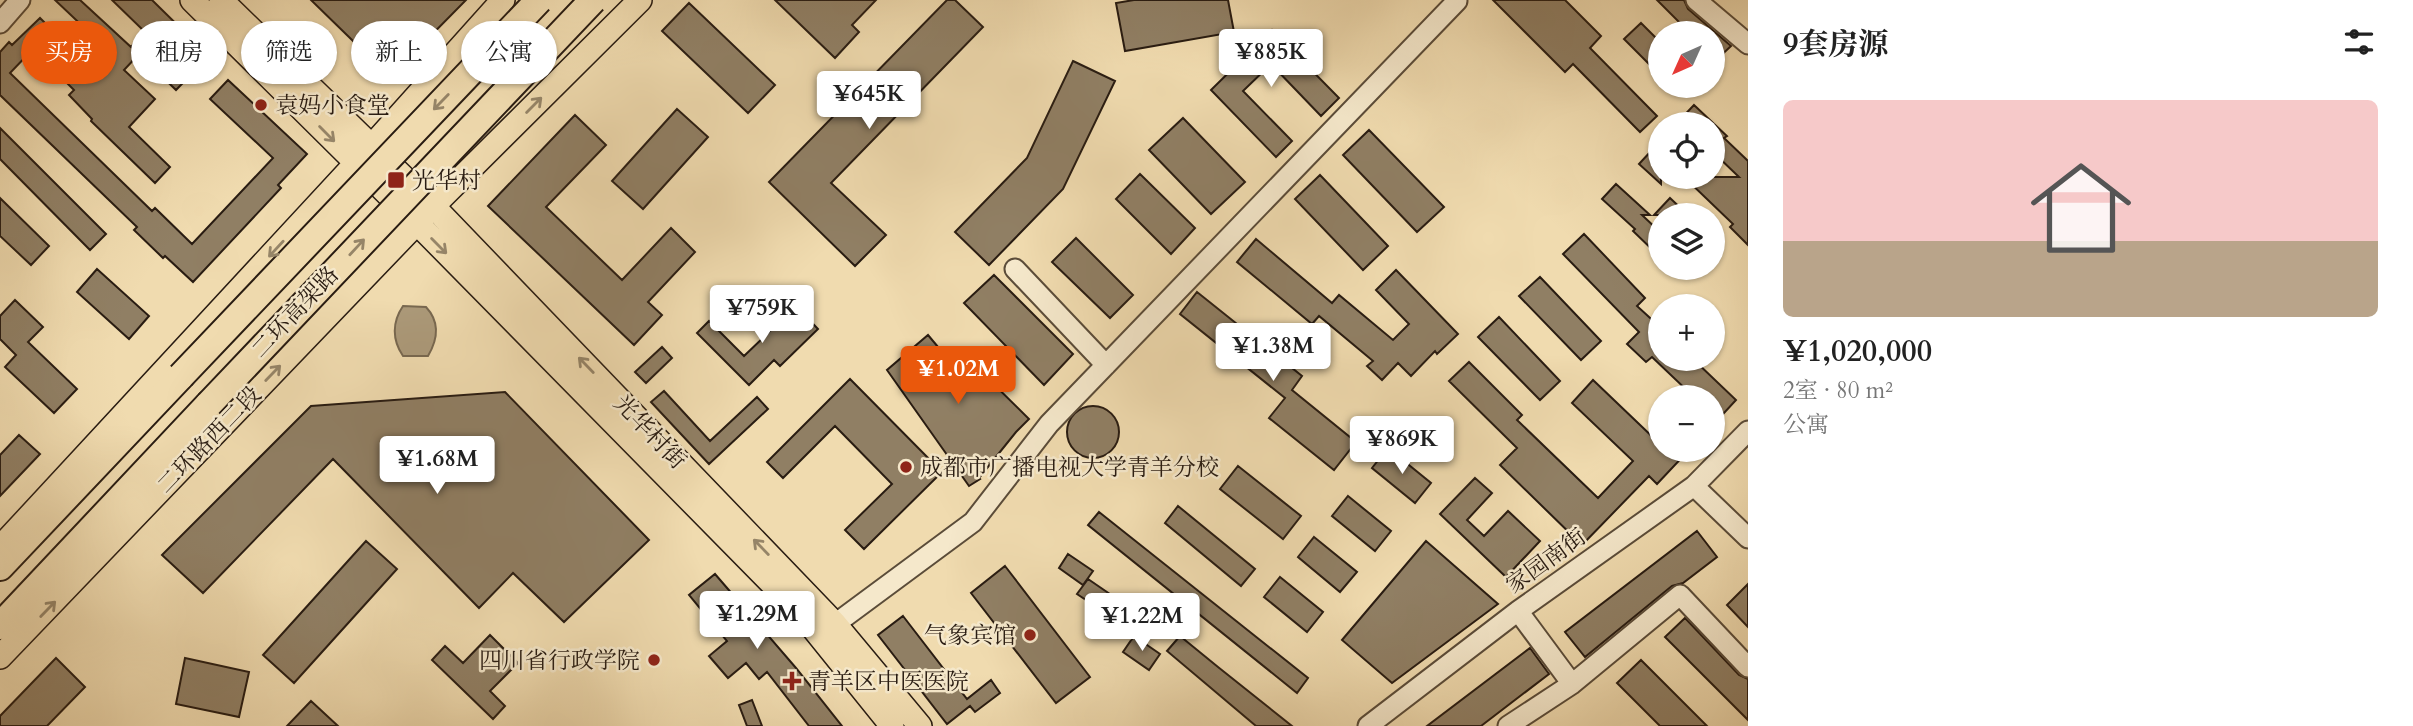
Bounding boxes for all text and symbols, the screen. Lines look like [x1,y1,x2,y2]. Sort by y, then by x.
chip: 买房 [21,21,117,84]
chip: 租房 [131,21,227,84]
chip: 筛选 [241,21,337,84]
chip: 新上 [351,21,447,84]
chip: 公寓 [461,21,557,84]
north arrow [1648,21,1726,98]
map controls [1648,21,1725,462]
icon: filters [2340,23,2378,61]
text: 9套房源 [1783,24,1888,65]
pin: ¥885K [1222,29,1320,89]
text: ¥885K [1235,36,1307,67]
pin: ¥645K [820,72,918,131]
text: ¥645K [833,78,905,109]
place label: 袁妈小食堂 [275,90,390,121]
one-way arrow [433,93,450,110]
marker: 袁妈小食堂 [253,97,269,113]
one-way arrow [525,97,542,114]
button: locate [1648,112,1725,189]
one-way arrow [318,126,335,143]
icon: home [2018,145,2144,271]
place label: 光华村 [412,165,481,196]
marker: 光华村 [386,170,406,190]
button: layers [1648,203,1725,280]
one-way arrow [430,237,447,254]
one-way arrow [348,239,365,256]
one-way arrow [268,240,284,258]
street label: 二环高架路 [244,259,346,365]
pin: ¥759K [713,286,811,345]
text: ¥759K [726,292,798,323]
button: + [1648,294,1725,371]
pin: ¥1.38M [1216,324,1330,383]
text: ¥1.38M [1232,330,1314,361]
text: ¥1,020,000 [1783,331,1932,372]
pin: ¥1.02M [901,346,1015,406]
text: ¥1.02M [917,353,999,384]
one-way arrow [577,357,594,374]
one-way arrow [264,365,281,382]
text: 2室 · 80 m² [1783,375,1893,406]
street label: 二环路西二段 [150,380,268,500]
button: − [1648,385,1725,462]
street label: 光华村街 [607,388,693,476]
text: 公寓 [1783,409,1829,440]
pin: ¥869K [1353,416,1451,476]
text: ¥869K [1366,423,1438,454]
pin: ¥1.68M [380,436,494,496]
text: ¥1.68M [396,443,478,474]
place label: 成都市广播电视大学青羊分校 [920,452,1219,483]
marker: 成都市广播电视大学青羊分校 [898,459,914,475]
street label: 家园南街 [1500,521,1592,601]
one-way arrow [752,539,769,556]
pin: ¥1.29M [700,592,814,651]
pin: ¥1.22M [1085,594,1199,653]
text: ¥1.29M [716,598,798,629]
one-way arrow [39,600,56,617]
text: ¥1.22M [1101,600,1183,631]
place label: 气象宾馆 [924,620,1016,651]
marker: 气象宾馆 [1022,627,1038,643]
place label: 四川省行政学院 [479,645,640,676]
marker: 四川省行政学院 [646,652,662,668]
place label: 青羊区中医医院 [808,666,969,697]
marker: 青羊区中医医院 [782,671,802,691]

